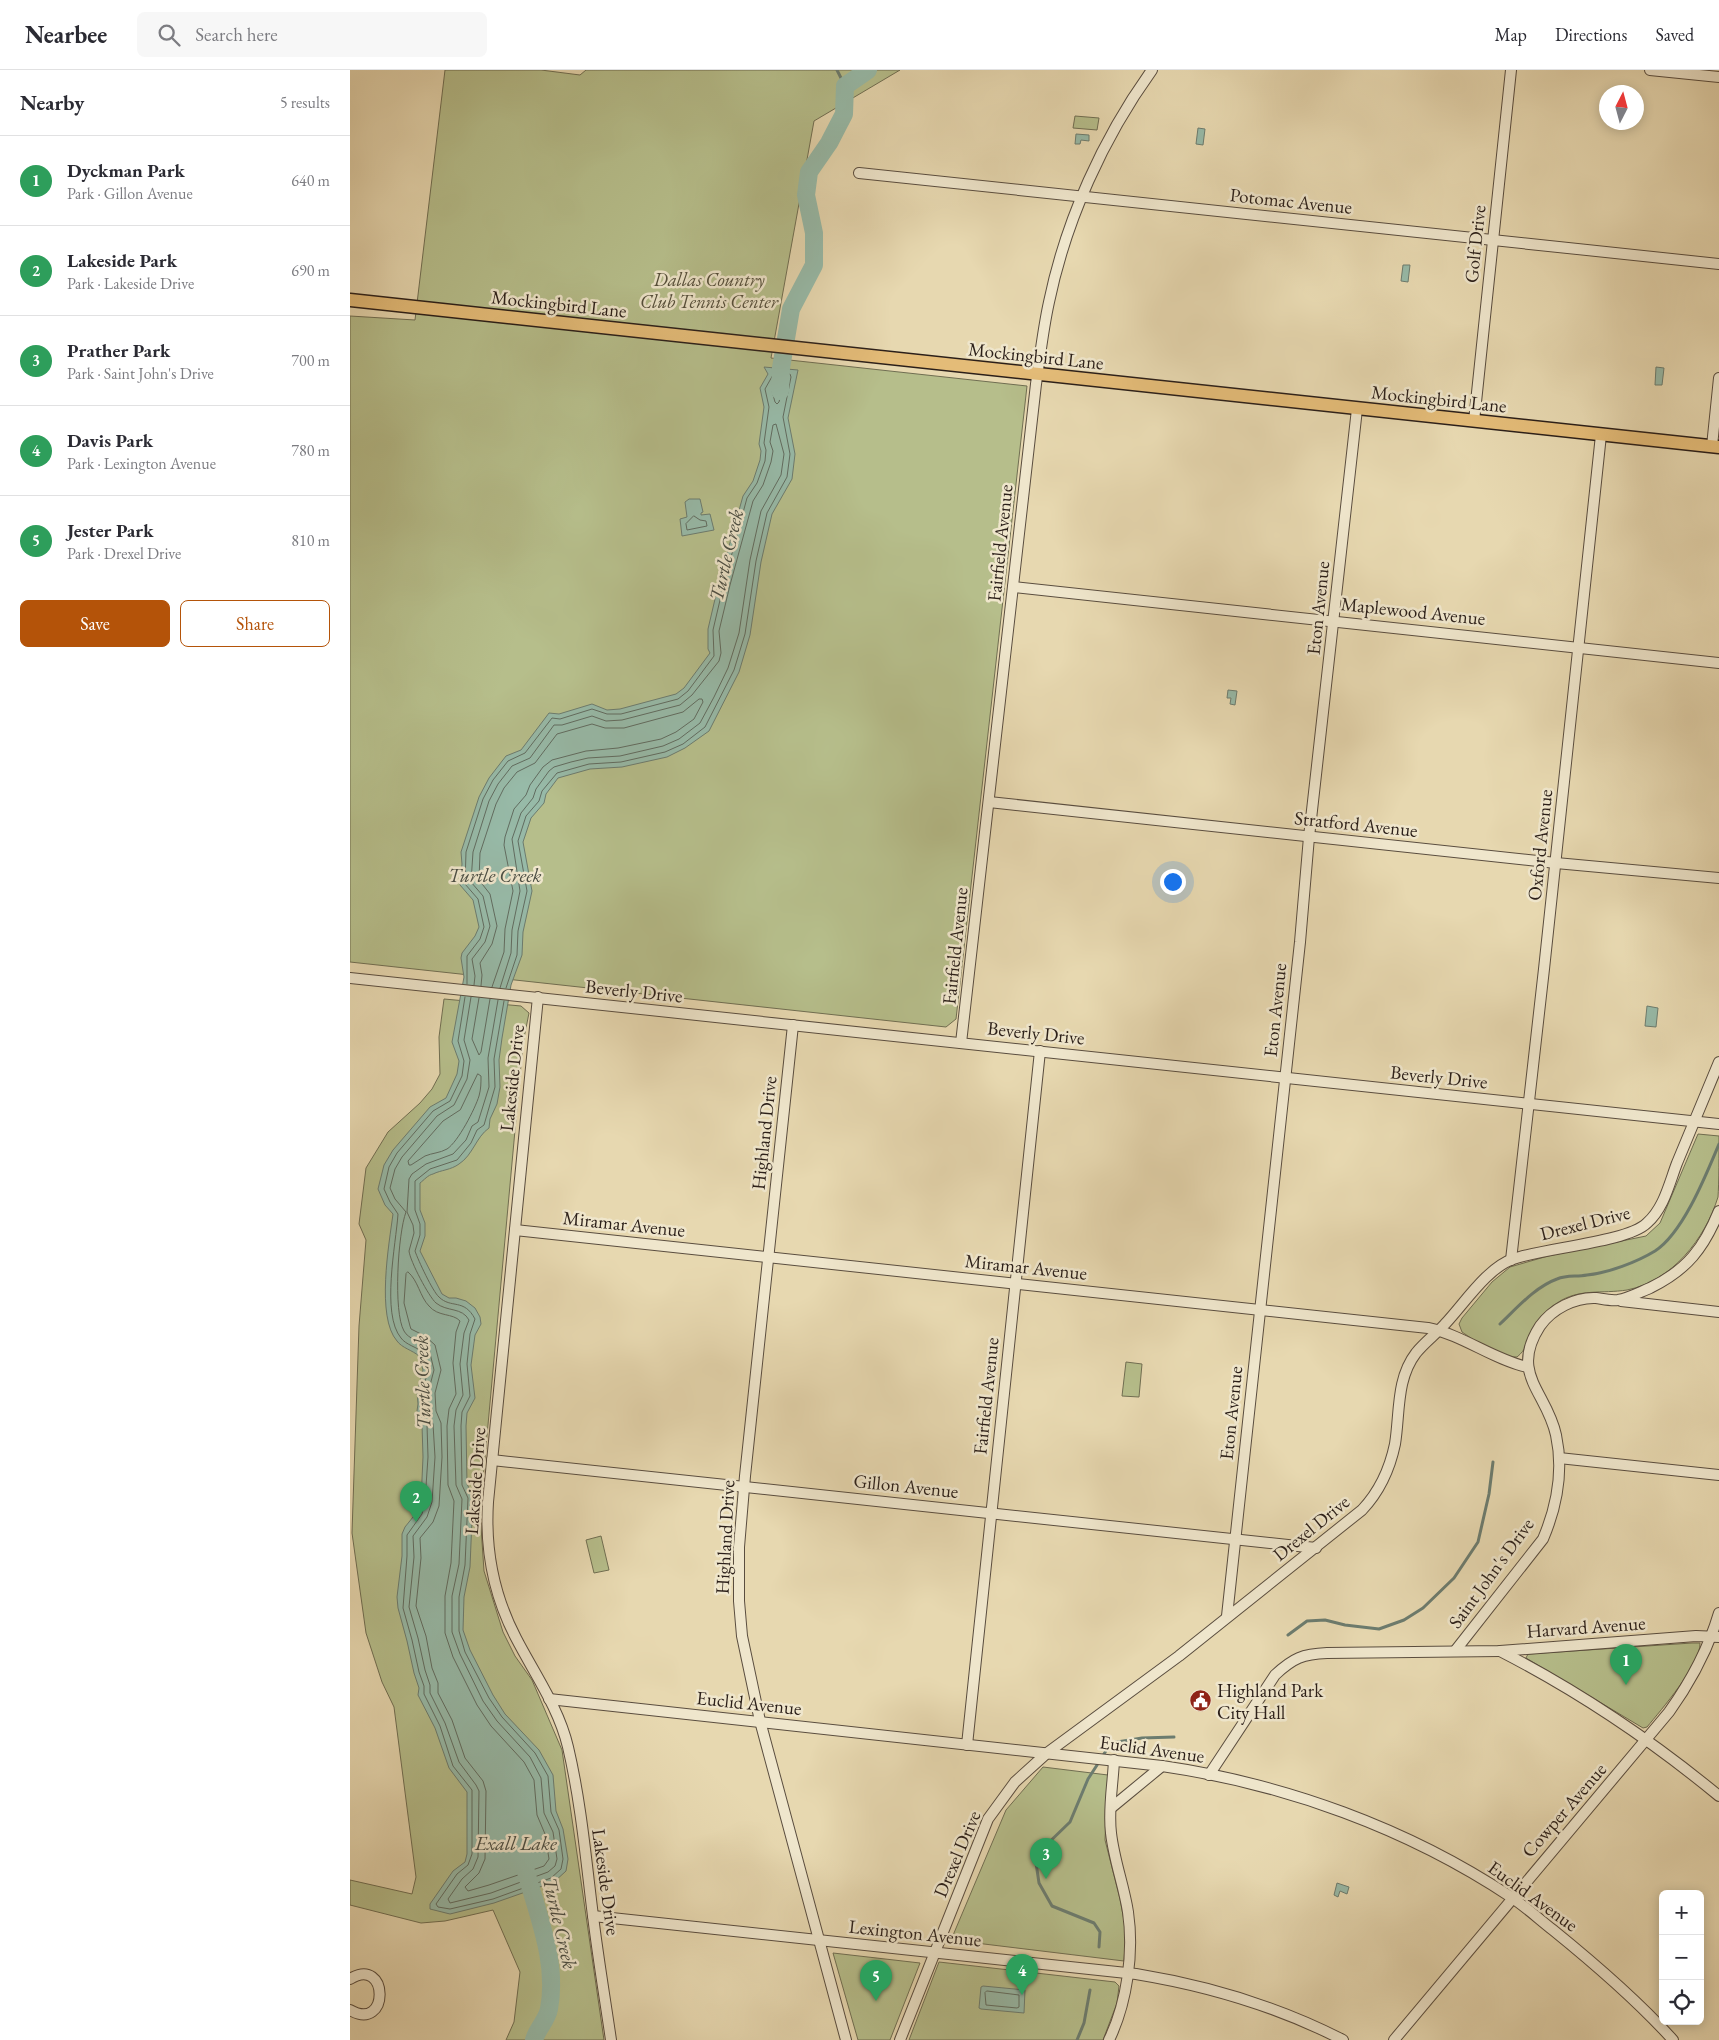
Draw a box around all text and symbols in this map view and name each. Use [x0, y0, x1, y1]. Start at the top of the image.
search box [137, 12, 487, 57]
text: Nearbee [25, 19, 107, 50]
icon: search [155, 21, 183, 49]
text: Search here [195, 22, 278, 47]
text: Map [1495, 23, 1527, 46]
text: Directions [1555, 23, 1627, 46]
text: Saved [1655, 23, 1694, 46]
north arrow [1599, 85, 1644, 130]
text: Nearby [20, 89, 84, 116]
text: 5 results [280, 92, 330, 113]
text: Dyckman Park [67, 158, 185, 183]
text: 1 [32, 170, 40, 191]
text: 640 m [291, 170, 330, 191]
street label: Potomac Avenue [1229, 182, 1353, 220]
text: Park · Gillon Avenue [67, 183, 193, 204]
street label: Golf Drive [1458, 204, 1492, 284]
text: Lakeside Park [67, 248, 177, 273]
text: 2 [32, 260, 40, 281]
text: 690 m [291, 260, 330, 281]
park label: Dallas Country Club Tennis Center [640, 267, 779, 314]
text: Park · Lakeside Drive [67, 273, 194, 294]
street label: Mockingbird Lane [490, 284, 628, 324]
street label: Mockingbird Lane [967, 336, 1105, 376]
text: Prather Park [67, 338, 170, 363]
text: 3 [32, 350, 40, 371]
text: 700 m [291, 350, 330, 371]
text: Park · Saint John's Drive [67, 363, 214, 384]
street label: Mockingbird Lane [1370, 379, 1508, 419]
text: Davis Park [67, 428, 153, 453]
text: 4 [32, 440, 40, 461]
text: 780 m [291, 440, 330, 461]
text: Park · Lexington Avenue [67, 453, 216, 474]
street label: Fairfield Avenue [981, 483, 1019, 603]
water label: Turtle Creek [703, 507, 749, 603]
text: Jester Park [67, 518, 154, 543]
text: 5 [32, 530, 40, 551]
text: 810 m [291, 530, 330, 551]
text: Park · Drexel Drive [67, 543, 181, 564]
street label: Eton Avenue [1301, 560, 1335, 656]
street label: Maplewood Avenue [1340, 591, 1486, 631]
button: Save [20, 600, 170, 647]
button: Share [180, 600, 330, 647]
street label: Oxford Avenue [1522, 788, 1558, 902]
street label: Stratford Avenue [1293, 805, 1419, 843]
water label: Turtle Creek [448, 862, 542, 888]
your location [1160, 869, 1186, 895]
street label: Fairfield Avenue [936, 886, 974, 1006]
street label: Eton Avenue [1258, 962, 1292, 1058]
street label: Beverly Drive [584, 973, 684, 1009]
street label: Beverly Drive [986, 1015, 1086, 1051]
street label: Lakeside Drive [494, 1023, 530, 1133]
street label: Beverly Drive [1389, 1059, 1489, 1095]
street label: Highland Drive [746, 1075, 782, 1191]
street label: Drexel Drive [1537, 1200, 1633, 1246]
street label: Miramar Avenue [562, 1205, 686, 1243]
street label: Miramar Avenue [964, 1248, 1088, 1286]
water label: Turtle Creek [407, 1335, 437, 1429]
street label: Fairfield Avenue [967, 1336, 1005, 1456]
street label: Eton Avenue [1214, 1365, 1248, 1461]
street label: Lakeside Drive [459, 1427, 491, 1535]
street label: Gillon Avenue [852, 1468, 960, 1504]
street label: Highland Drive [710, 1479, 740, 1595]
pin: 2 [400, 1481, 432, 1522]
street label: Drexel Drive [1267, 1489, 1355, 1567]
street label: Saint John's Drive [1443, 1513, 1539, 1633]
street label: Harvard Avenue [1526, 1610, 1646, 1644]
pin: 1 [1610, 1644, 1642, 1685]
place label: Highland Park City Hall [1217, 1678, 1324, 1725]
street label: Euclid Avenue [695, 1685, 803, 1721]
public building icon: Highland Park City Hall [1189, 1689, 1213, 1713]
street label: Euclid Avenue [1098, 1729, 1206, 1769]
street label: Cowper Avenue [1516, 1757, 1612, 1863]
street label: Drexel Drive [928, 1807, 986, 1901]
street label: Lakeside Drive [586, 1827, 626, 1937]
water label: Exall Lake [474, 1830, 557, 1856]
pin: 3 [1030, 1838, 1062, 1879]
street label: Euclid Avenue [1483, 1855, 1583, 1937]
water label: Turtle Creek [537, 1875, 583, 1971]
map controls [1659, 1890, 1704, 2025]
button: + [1659, 1890, 1704, 1935]
street label: Lexington Avenue [848, 1914, 982, 1952]
button: − [1659, 1935, 1704, 1980]
pin: 4 [1006, 1954, 1038, 1995]
pin: 5 [860, 1960, 892, 2001]
button: locate [1659, 1980, 1704, 2025]

